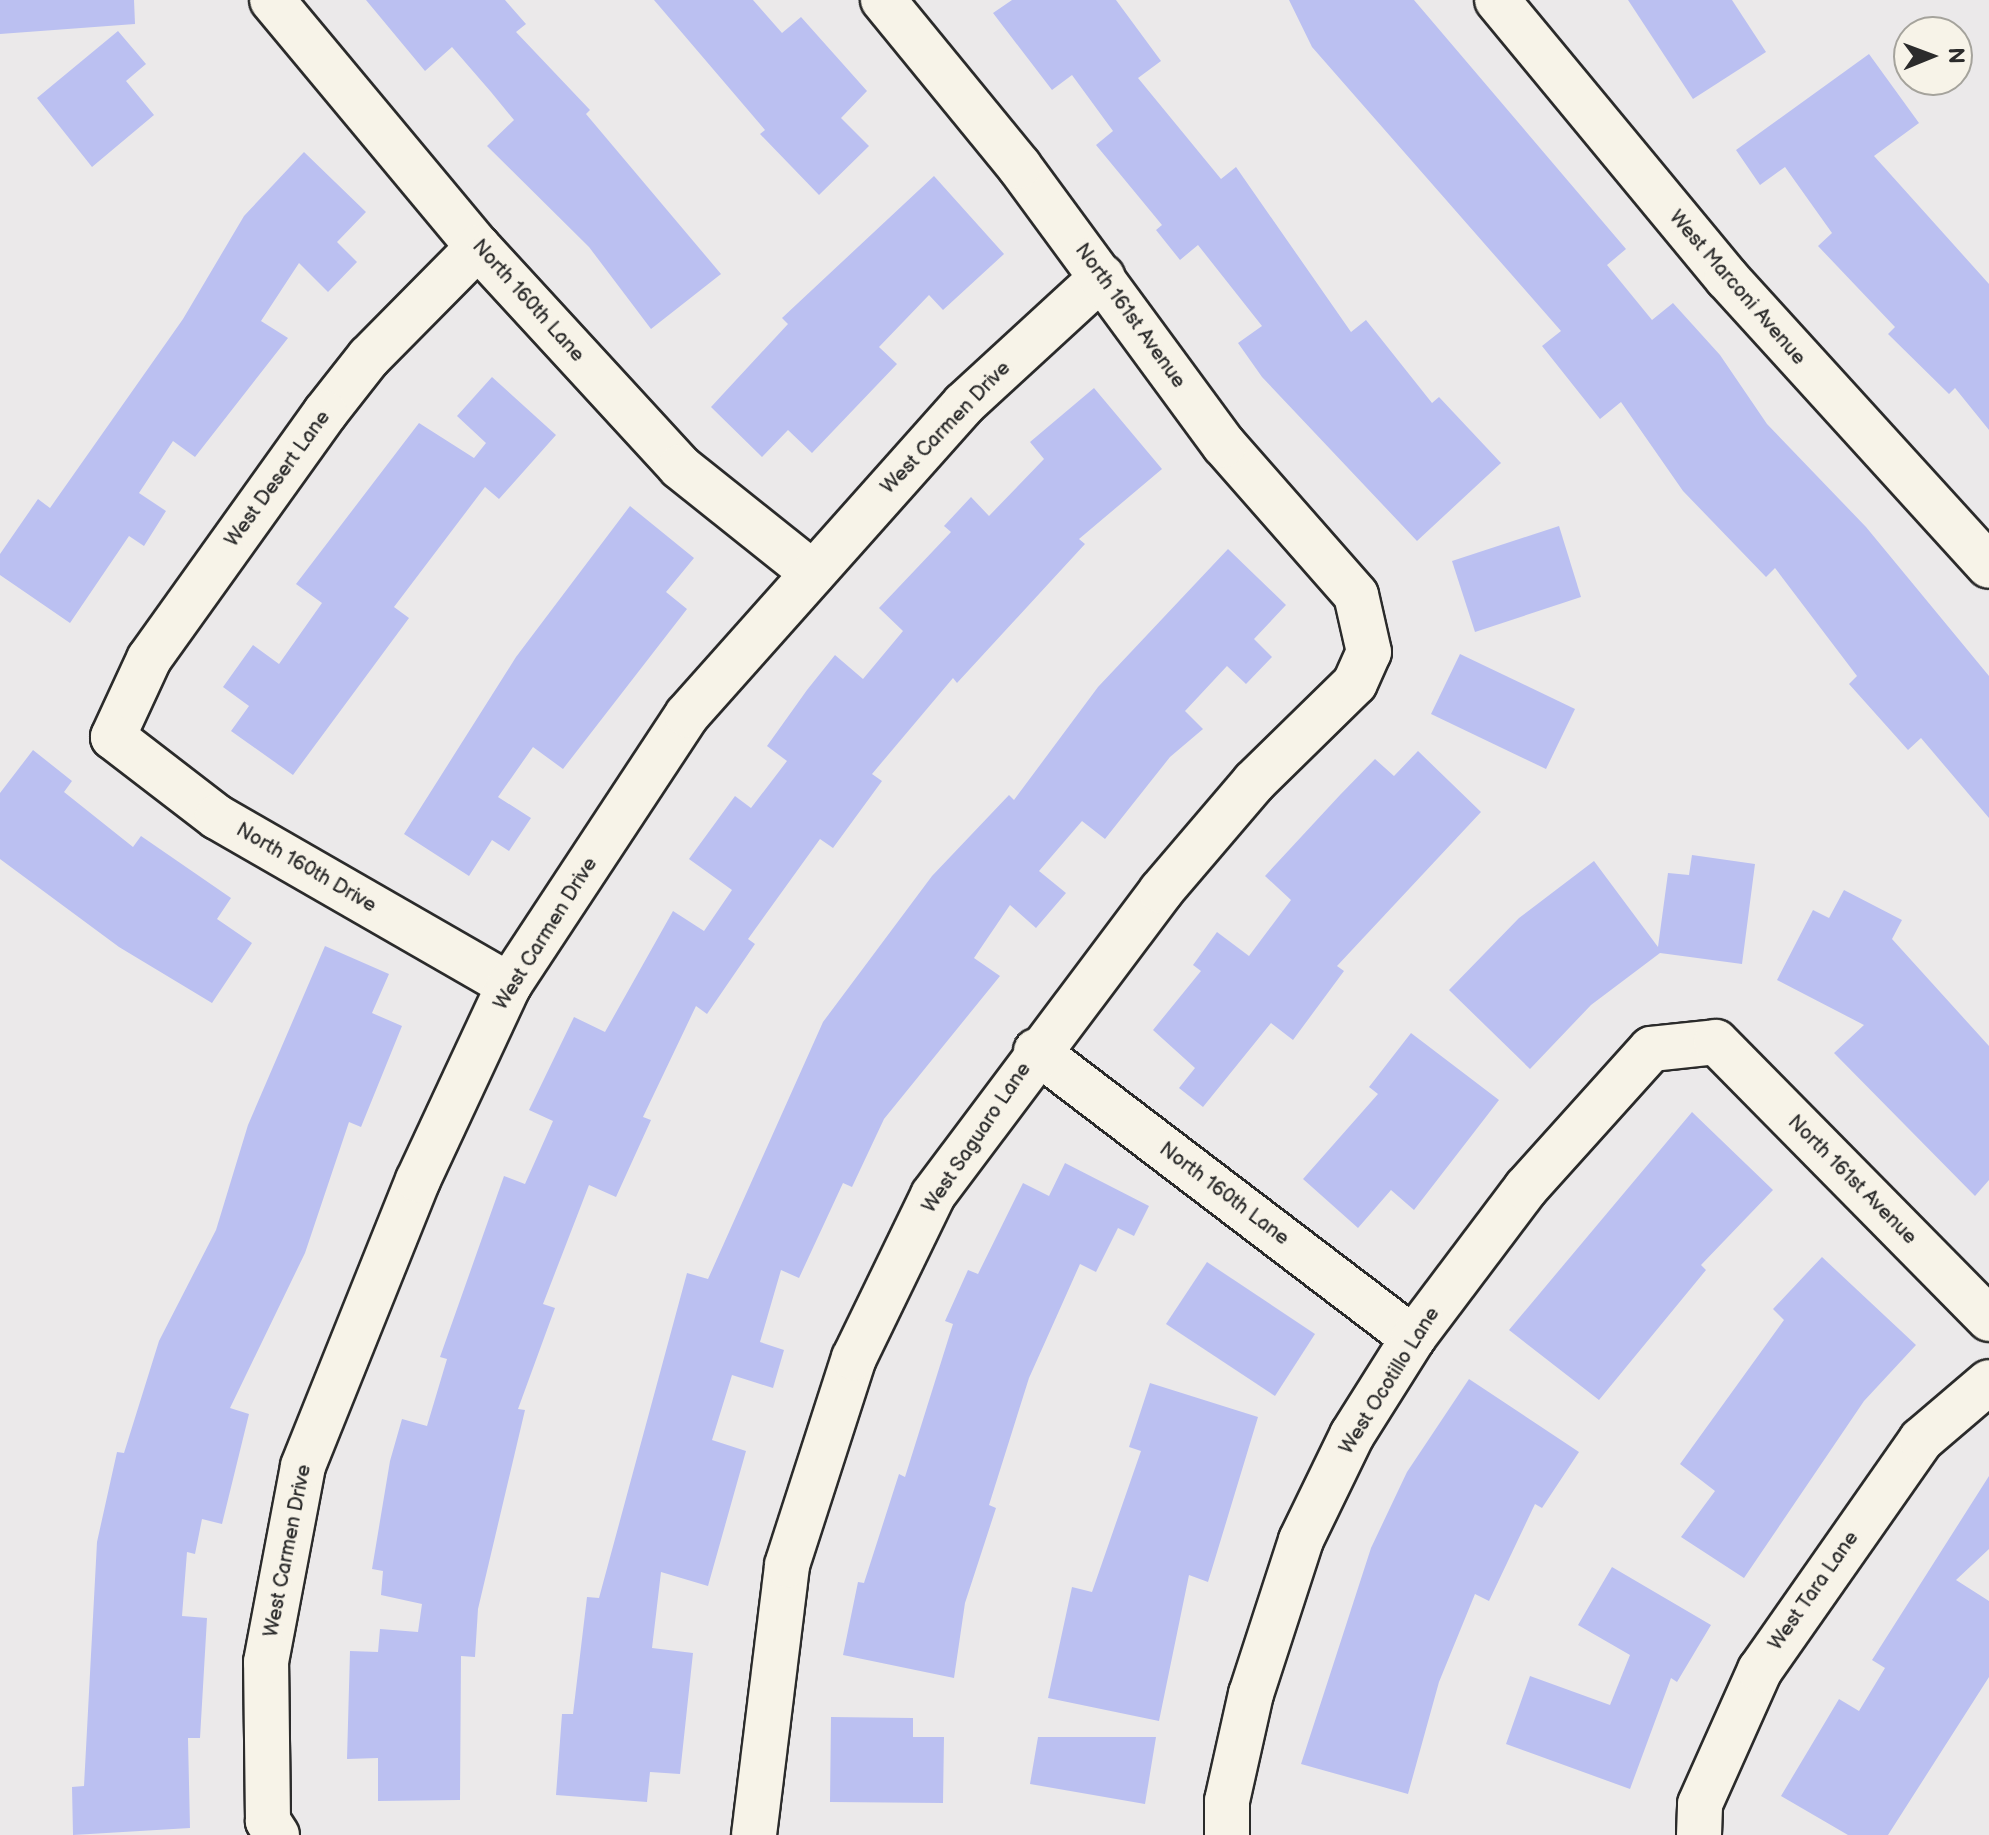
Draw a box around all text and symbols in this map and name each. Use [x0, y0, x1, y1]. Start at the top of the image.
north arrow [1893, 16, 1973, 96]
text: N [1942, 47, 1969, 64]
street label: West Marconi Avenue [1664, 206, 1810, 370]
street label: North 160th Lane [467, 235, 589, 367]
street label: North 161st Avenue [1070, 239, 1190, 393]
street label: West Carmen Drive [876, 357, 1016, 499]
street label: West Desert Lane [220, 406, 336, 552]
street label: North 160th Drive [232, 818, 380, 918]
street label: West Carmen Drive [489, 853, 603, 1015]
street label: West Saguaro Lane [918, 1058, 1036, 1218]
street label: North 161st Avenue [1782, 1110, 1922, 1250]
street label: North 160th Lane [1154, 1137, 1294, 1251]
street label: West Ocotillo Lane [1335, 1303, 1445, 1459]
street label: West Carmen Drive [259, 1463, 317, 1639]
street label: West Tara Lane [1764, 1527, 1864, 1655]

